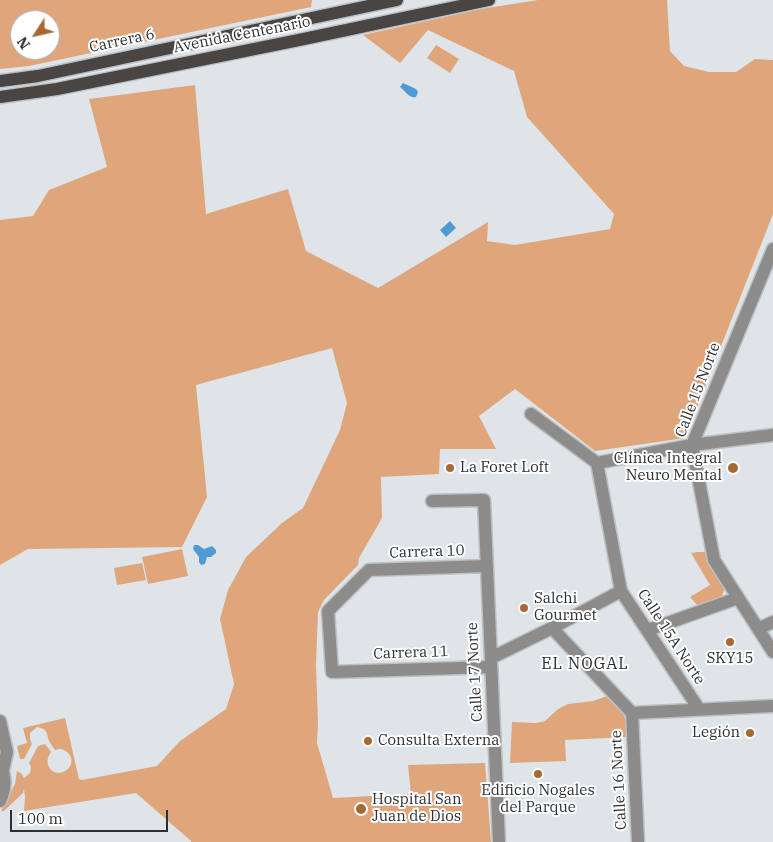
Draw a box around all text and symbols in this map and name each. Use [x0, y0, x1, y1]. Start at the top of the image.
north arrow [10, 10, 60, 60]
street label: Avenida Centenario [172, 13, 312, 57]
street label: Carrera 6 [88, 25, 156, 57]
text: N [13, 33, 34, 53]
street label: Calle 15 Norte [672, 340, 724, 440]
place label: Clínica Integral Neuro Mental [614, 450, 722, 485]
place label: La Foret Loft [460, 459, 549, 477]
marker: Clínica Integral Neuro Mental [726, 461, 740, 475]
marker: La Foret Loft [444, 462, 456, 474]
street label: Carrera 10 [389, 542, 465, 562]
street label: Calle 15A Norte [633, 586, 709, 688]
place label: Salchi Gourmet [534, 590, 597, 625]
marker: Salchi Gourmet [518, 602, 530, 614]
street label: Calle 17 Norte [463, 622, 487, 722]
marker: SKY15 [724, 636, 736, 648]
street label: Carrera 11 [373, 643, 449, 663]
place label: SKY15 [707, 650, 753, 668]
district label: EL NOGAL [540, 654, 630, 674]
place label: Legión [692, 724, 740, 742]
marker: Legión [744, 727, 756, 739]
street label: Calle 16 Norte [607, 730, 631, 830]
place label: Consulta Externa [378, 732, 499, 750]
marker: Consulta Externa [362, 735, 374, 747]
marker: Edificio Nogales del Parque [532, 768, 544, 780]
place label: Edificio Nogales del Parque [481, 782, 595, 817]
place label: Hospital San Juan de Dios [372, 791, 462, 826]
scale bar [12, 800, 170, 832]
marker: Hospital San Juan de Dios [354, 802, 368, 816]
text: 100 m [18, 809, 63, 828]

